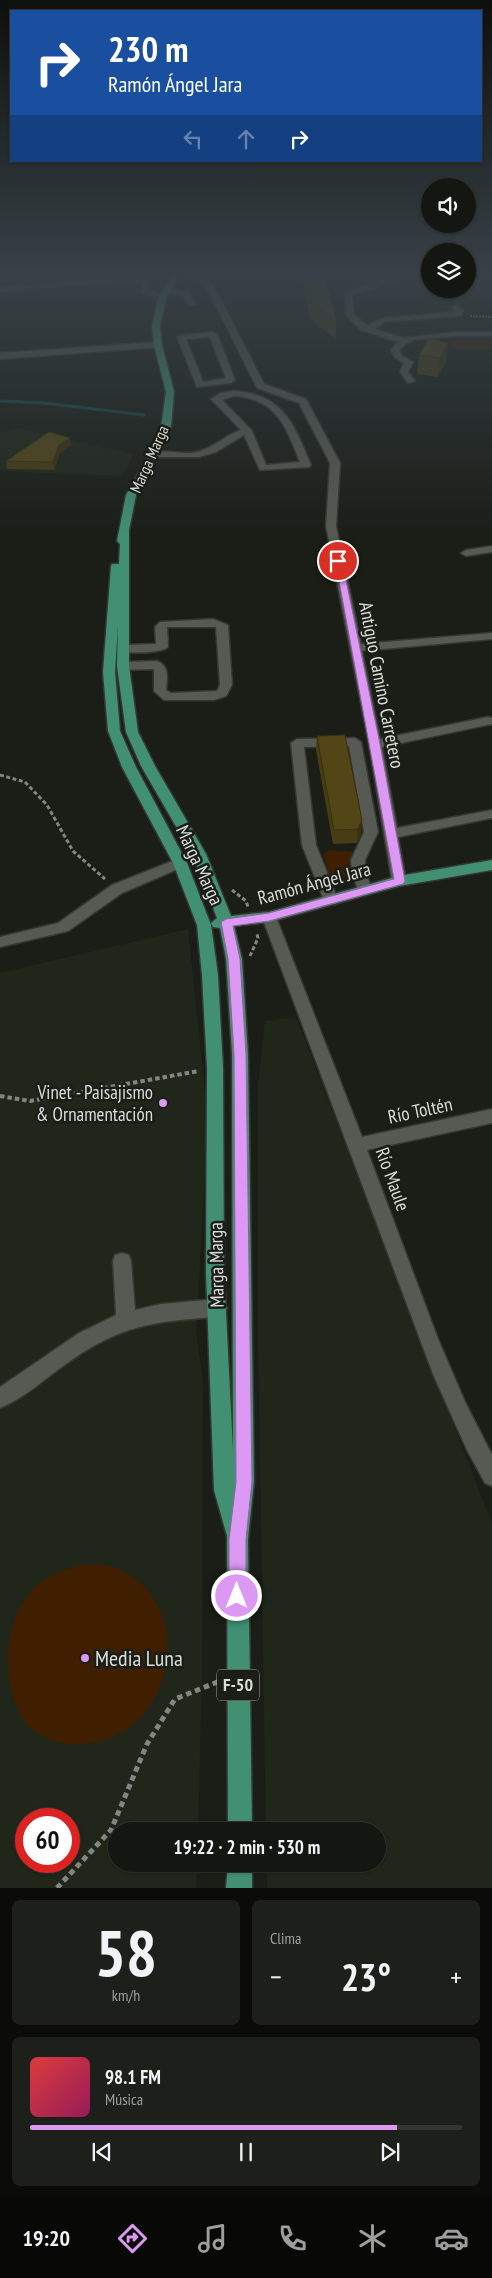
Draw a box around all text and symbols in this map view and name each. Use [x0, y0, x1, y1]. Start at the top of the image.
text: 230 m [108, 26, 189, 72]
icon: right [25, 30, 90, 95]
text: Ramón Ángel Jara [108, 70, 242, 98]
icon: left [179, 125, 207, 153]
icon: ahead [232, 125, 260, 153]
icon: right [285, 125, 313, 153]
map controls [421, 178, 476, 298]
button: sound [421, 178, 476, 233]
button: layers [421, 243, 476, 298]
street label: Marga Marga [125, 422, 173, 496]
pin [317, 540, 359, 582]
icon: arrive [324, 547, 352, 575]
street label: Antiguo Camino Carretero [354, 600, 410, 770]
street label: Marga Marga [171, 821, 229, 909]
street label: Ramón Ángel Jara [255, 856, 373, 910]
place label: Vinet - Paisajismo & Ornamentación [36, 1080, 153, 1126]
street label: Río Toltén [386, 1091, 454, 1129]
marker: Vinet - Paisajismo & Ornamentación [157, 1097, 169, 1109]
street label: Río Maule [370, 1144, 416, 1214]
street label: Marga Marga [203, 1222, 229, 1308]
position arrow [210, 1569, 262, 1621]
place label: Media Luna [95, 1644, 183, 1672]
marker: Media Luna [79, 1652, 91, 1664]
road number: F-50 [217, 1670, 259, 1700]
speed limit sign: 60 [15, 1808, 80, 1873]
text: 19:22 · 2 min · 530 m [174, 1835, 320, 1859]
text: 58 [95, 1910, 157, 1994]
text: Clima [270, 1928, 301, 1948]
text: 23° [341, 1952, 391, 2001]
text: − [270, 1958, 282, 1995]
text: + [450, 1958, 462, 1995]
text: km/h [112, 1985, 140, 2005]
text: 98.1 FM [105, 2065, 161, 2089]
text: Música [105, 2089, 143, 2109]
icon: previous [88, 2138, 116, 2166]
icon: pause [232, 2138, 260, 2166]
icon: next [376, 2138, 404, 2166]
icon: directions [115, 2221, 150, 2256]
icon: music [195, 2221, 230, 2256]
icon: phone [275, 2221, 310, 2256]
icon: climate [355, 2221, 390, 2256]
icon: car [434, 2221, 469, 2256]
text: 19:20 [22, 2224, 70, 2252]

